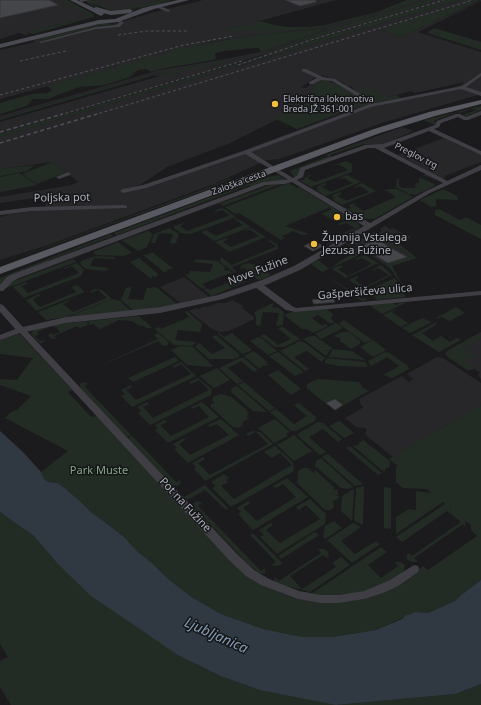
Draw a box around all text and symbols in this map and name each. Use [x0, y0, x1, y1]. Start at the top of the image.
place label: Električna lokomotiva Breda JŽ 361-001 [283, 94, 374, 115]
marker: Električna lokomotiva Breda JŽ 361-001 [270, 99, 280, 109]
street label: Preglov trg [393, 141, 439, 171]
street label: Zaloška cesta [211, 168, 267, 198]
street label: Poljska pot [34, 191, 90, 205]
place label: bas [345, 210, 363, 224]
marker: bas [332, 212, 342, 222]
place label: Župnija Vstalega Jezusa Fužine [322, 231, 407, 257]
marker: Župnija Vstalega Jezusa Fužine [309, 239, 319, 249]
street label: Nove Fužine [226, 254, 290, 288]
street label: Gašperšičeva ulica [317, 281, 413, 303]
park label: Park Muste [70, 464, 128, 478]
street label: Pot na Fužine [156, 475, 214, 535]
water label: Ljubljanica [182, 615, 250, 657]

